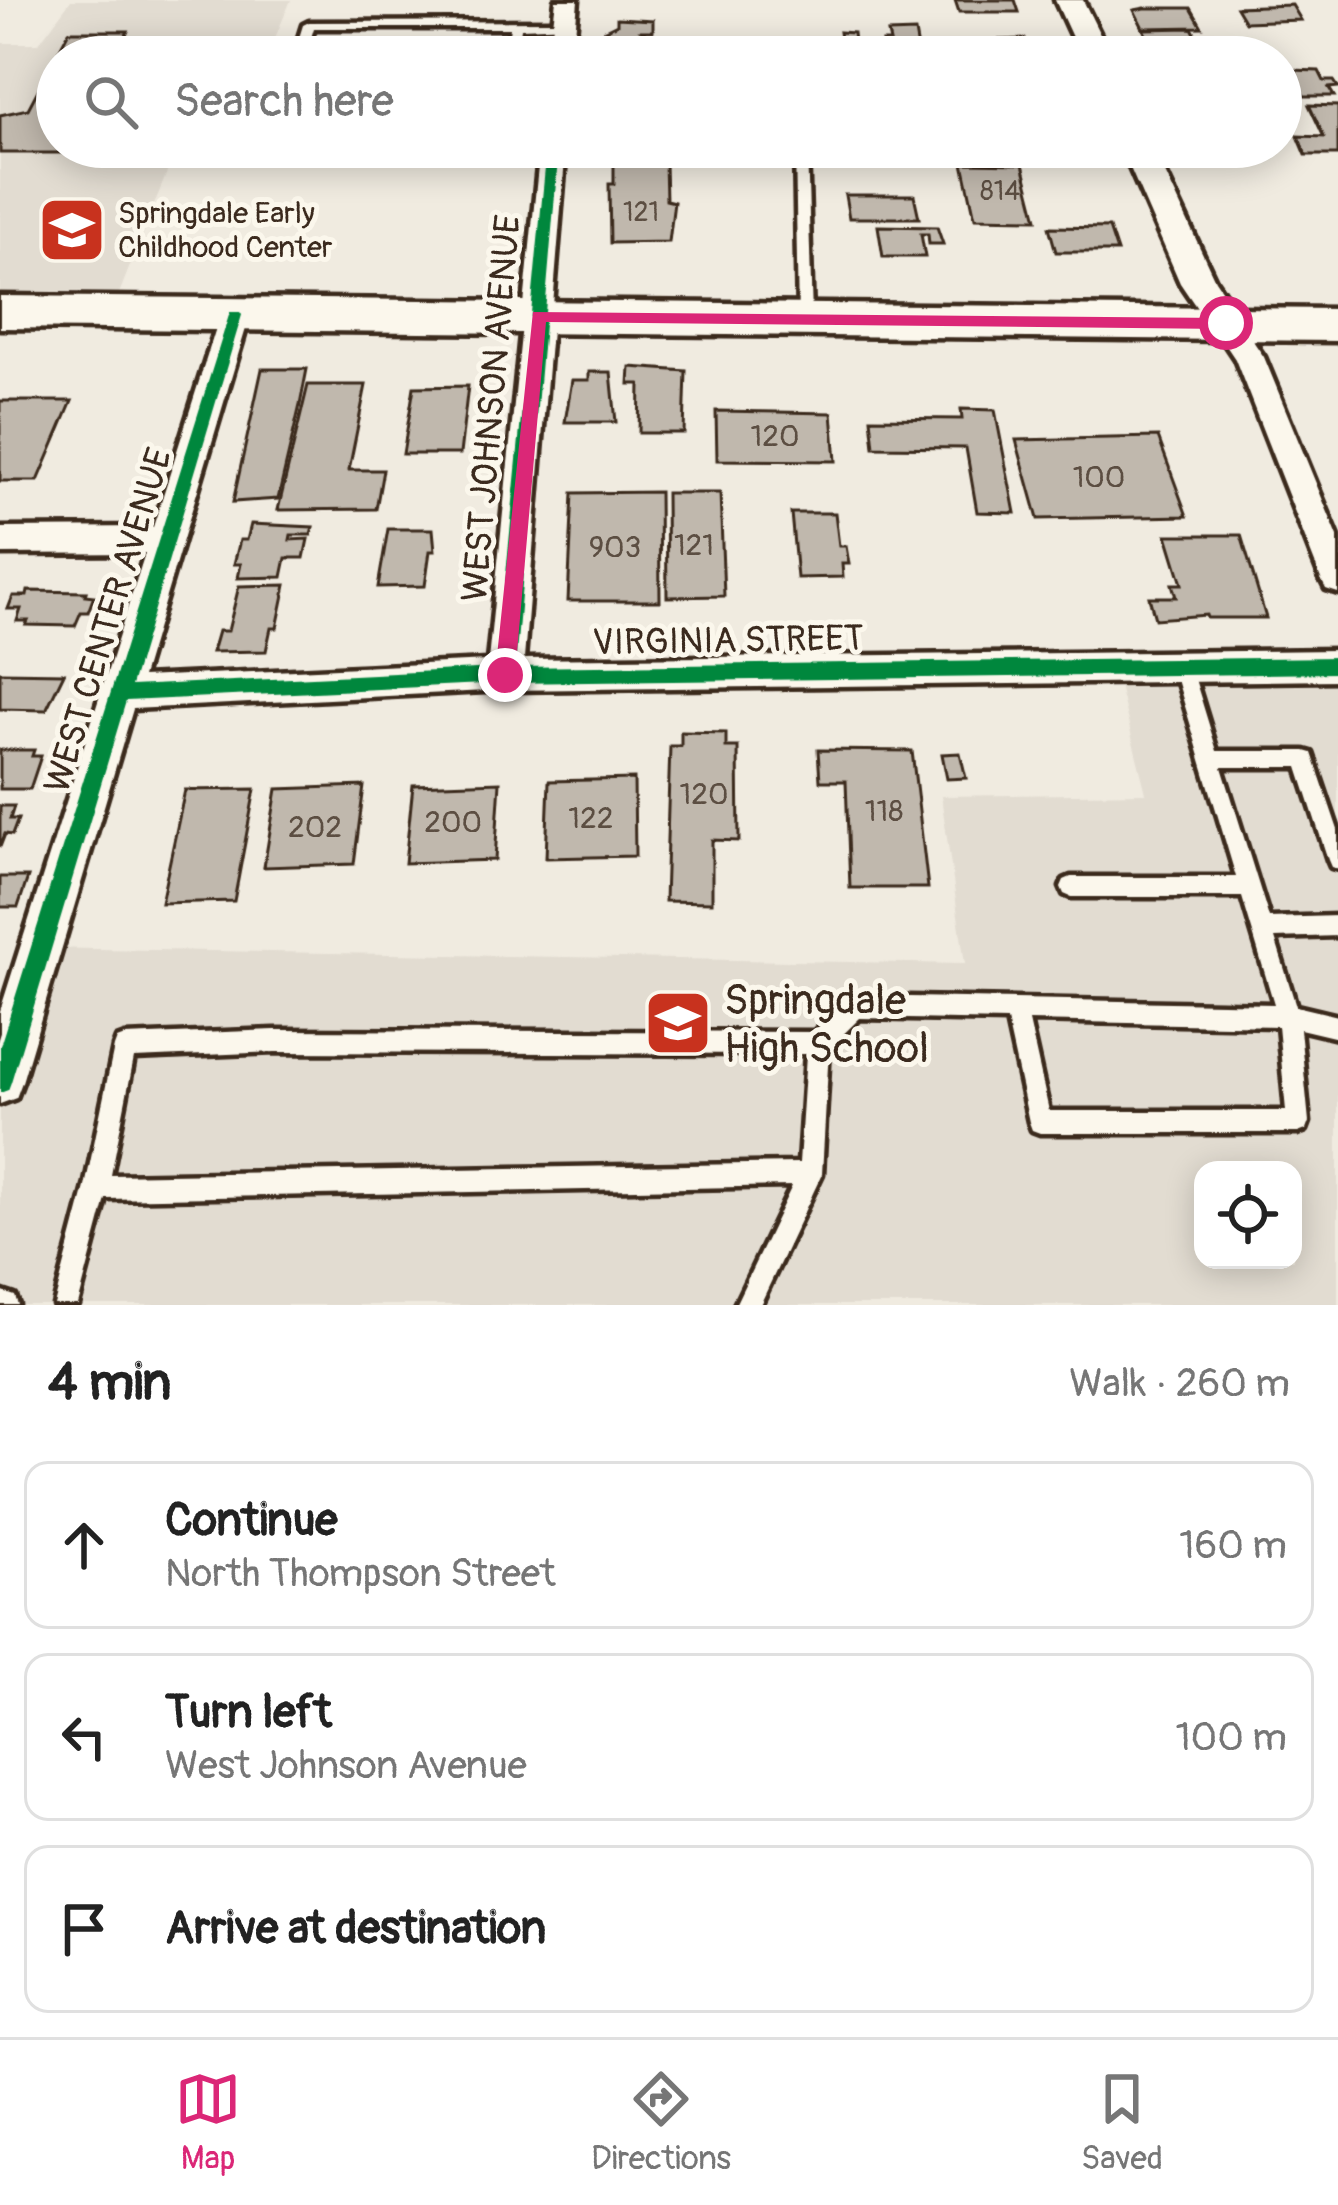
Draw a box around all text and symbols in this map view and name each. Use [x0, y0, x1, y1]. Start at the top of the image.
search box [36, 36, 1302, 168]
icon: search [78, 69, 144, 135]
text: Search here [174, 74, 394, 130]
house number: 814 [980, 175, 1020, 208]
school or university icon: Springdale Early Childhood Center [37, 195, 107, 265]
place label: Springdale Early Childhood Center [118, 195, 333, 266]
house number: 121 [623, 196, 659, 229]
street label: WEST JOHNSON AVENUE [452, 213, 531, 603]
route start [1199, 296, 1253, 350]
house number: 120 [751, 418, 800, 455]
street label: WEST CENTER AVENUE [35, 443, 182, 798]
house number: 100 [1073, 459, 1125, 496]
house number: 121 [674, 527, 714, 564]
house number: 903 [589, 529, 641, 566]
street label: VIRGINIA STREET [592, 616, 864, 665]
route end [478, 648, 532, 702]
house number: 120 [680, 776, 729, 813]
house number: 118 [865, 793, 903, 830]
house number: 122 [568, 800, 614, 837]
house number: 200 [424, 804, 482, 841]
house number: 202 [288, 809, 342, 846]
place label: Springdale High School [724, 975, 929, 1075]
school or university icon: Springdale High School [643, 988, 713, 1058]
map controls [1194, 1161, 1302, 1269]
button: locate [1194, 1161, 1302, 1269]
text: 4 min [48, 1351, 171, 1415]
text: Walk · 260 m [1069, 1359, 1290, 1408]
text: Continue [165, 1493, 338, 1549]
icon: ahead [51, 1512, 117, 1578]
text: 160 m [1179, 1521, 1287, 1570]
text: North Thompson Street [165, 1549, 556, 1598]
text: Turn left [165, 1685, 332, 1741]
icon: left [51, 1704, 117, 1770]
text: 100 m [1175, 1713, 1287, 1762]
text: West Johnson Avenue [165, 1741, 527, 1790]
icon: arrive [51, 1896, 117, 1962]
text: Arrive at destination [165, 1901, 546, 1957]
tab: Map [175, 2066, 241, 2179]
tab: Directions [591, 2066, 731, 2179]
tab: Saved [1081, 2066, 1163, 2179]

